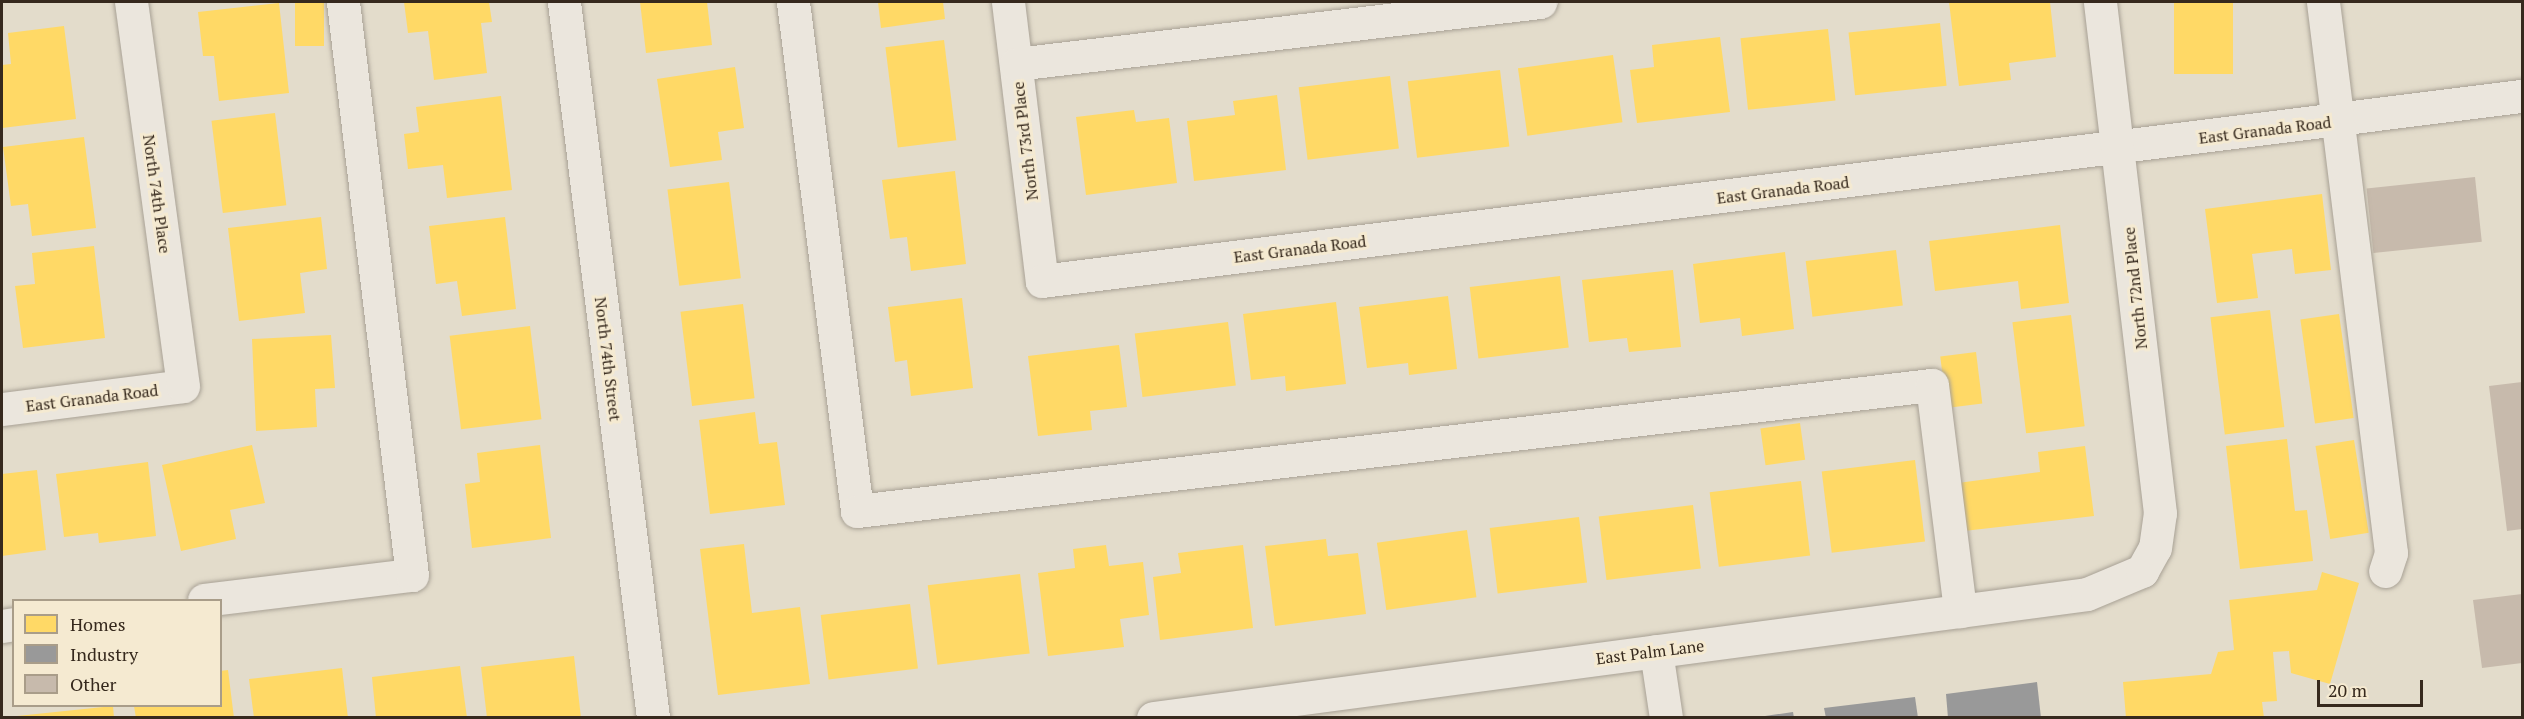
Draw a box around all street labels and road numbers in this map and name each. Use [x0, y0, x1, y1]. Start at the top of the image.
street label: North 73rd Place [1008, 81, 1042, 201]
street label: East Granada Road [2198, 112, 2332, 148]
street label: North 74th Place [139, 133, 175, 255]
street label: East Granada Road [1716, 172, 1850, 208]
street label: North 72nd Place [2119, 226, 2151, 350]
street label: East Granada Road [1233, 231, 1367, 267]
street label: North 74th Street [591, 296, 625, 422]
street label: East Granada Road [25, 380, 159, 416]
street label: East Palm Lane [1595, 636, 1705, 668]

